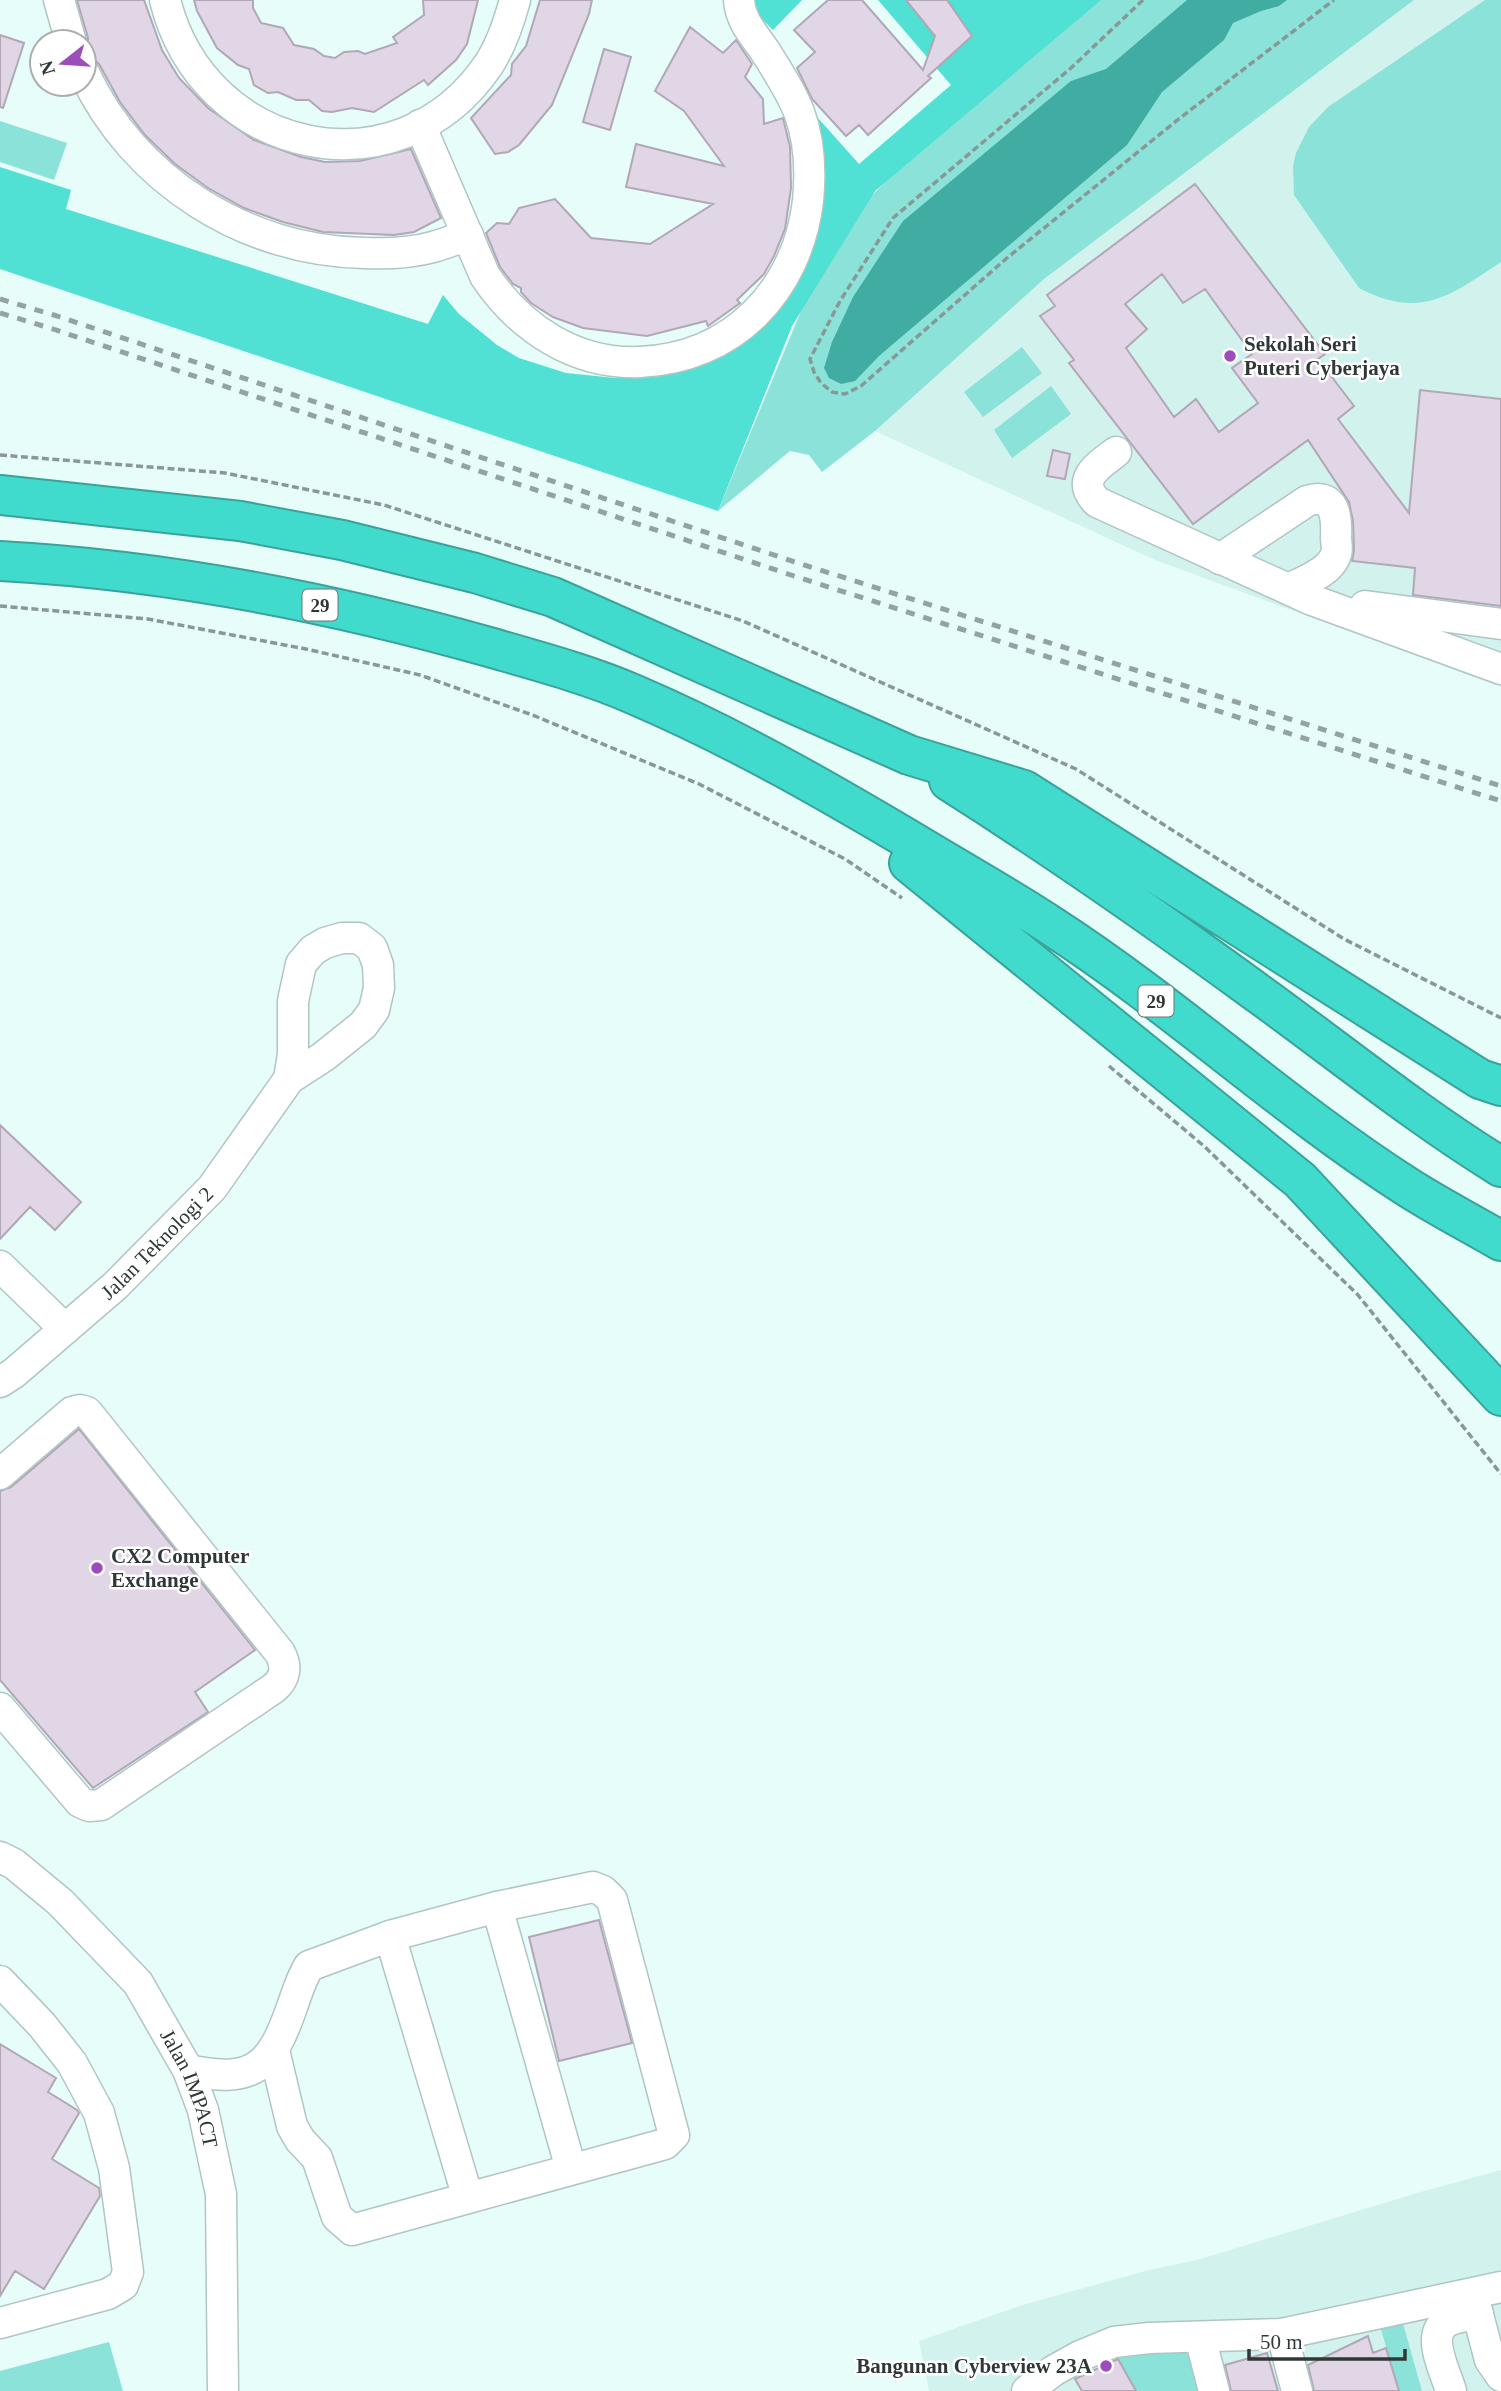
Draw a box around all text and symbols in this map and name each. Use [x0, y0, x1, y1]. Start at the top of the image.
north arrow [28, 28, 98, 98]
text: N [35, 58, 59, 77]
place label: Sekolah Seri Puteri Cyberjaya [1244, 332, 1400, 380]
marker: Sekolah Seri Puteri Cyberjaya [1222, 348, 1238, 364]
road number: 29 [302, 590, 338, 620]
road number: 29 [1138, 986, 1174, 1016]
street label: Jalan Teknologi 2 [96, 1182, 218, 1304]
place label: CX2 Computer Exchange [111, 1544, 249, 1592]
marker: CX2 Computer Exchange [89, 1560, 105, 1576]
street label: Jalan IMPACT [155, 2025, 223, 2150]
scale bar [1249, 2318, 1405, 2362]
text: 50 m [1260, 2330, 1303, 2354]
place label: Bangunan Cyberview 23A [856, 2354, 1093, 2378]
marker: Bangunan Cyberview 23A [1098, 2358, 1114, 2374]

